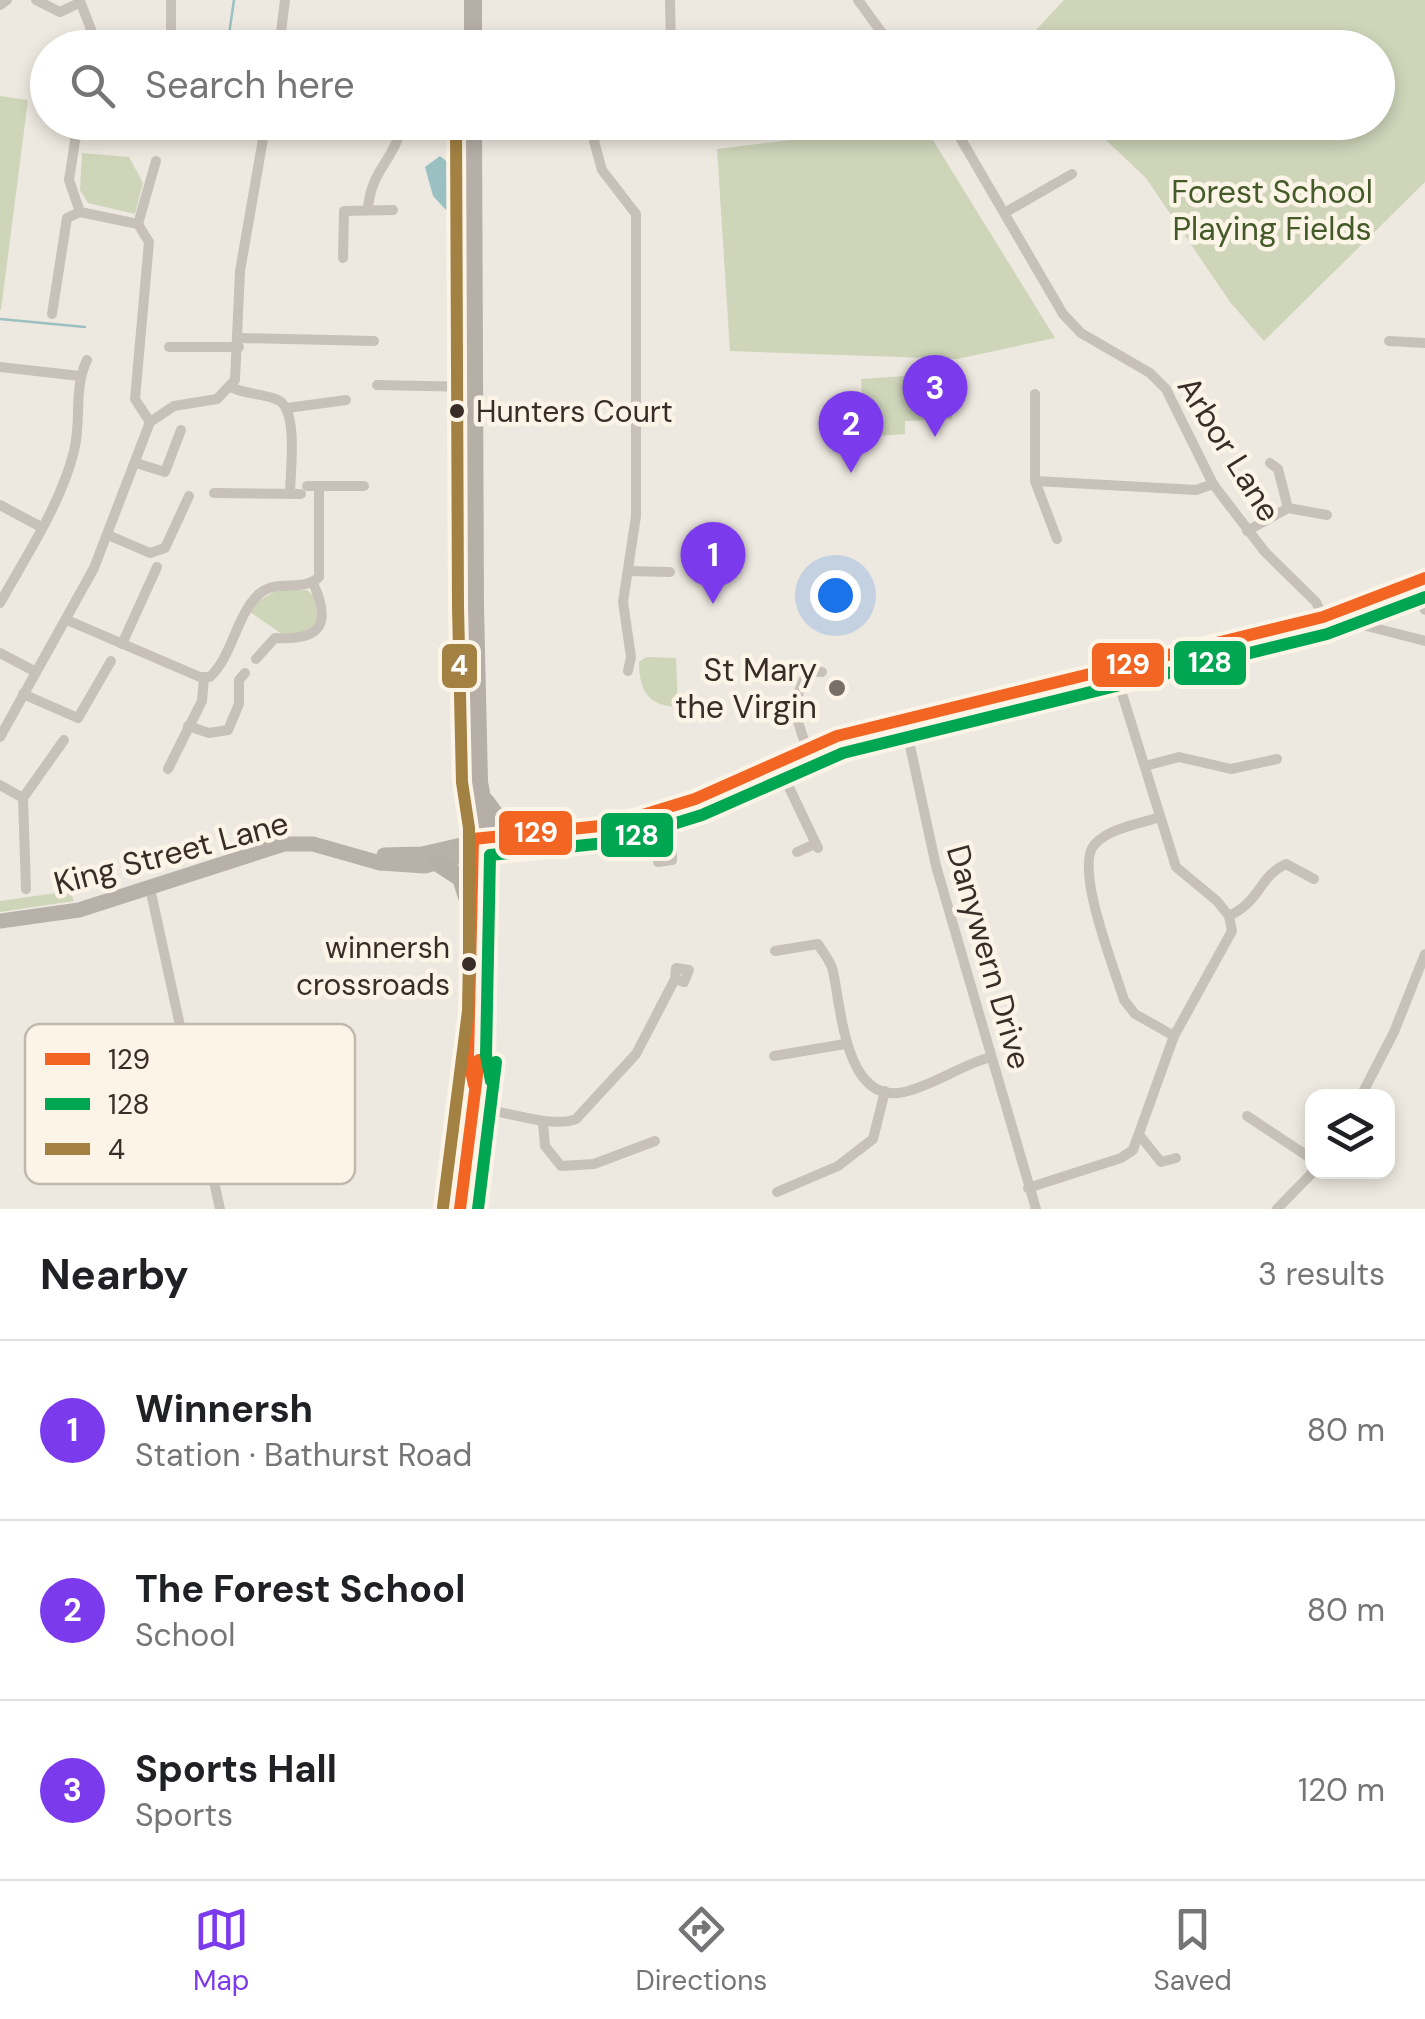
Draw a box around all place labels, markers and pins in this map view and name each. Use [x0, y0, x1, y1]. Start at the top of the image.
pin: 3 [902, 354, 968, 437]
pin: 2 [818, 390, 884, 473]
place label: Hunters Court [476, 392, 673, 431]
marker: Hunters Court [447, 401, 467, 421]
pin: 1 [680, 522, 746, 604]
place label: St Mary the Virgin [675, 649, 817, 728]
marker: St Mary the Virgin [826, 677, 848, 699]
place label: winnersh crossroads [296, 928, 450, 1004]
marker: winnersh crossroads [459, 954, 479, 974]

